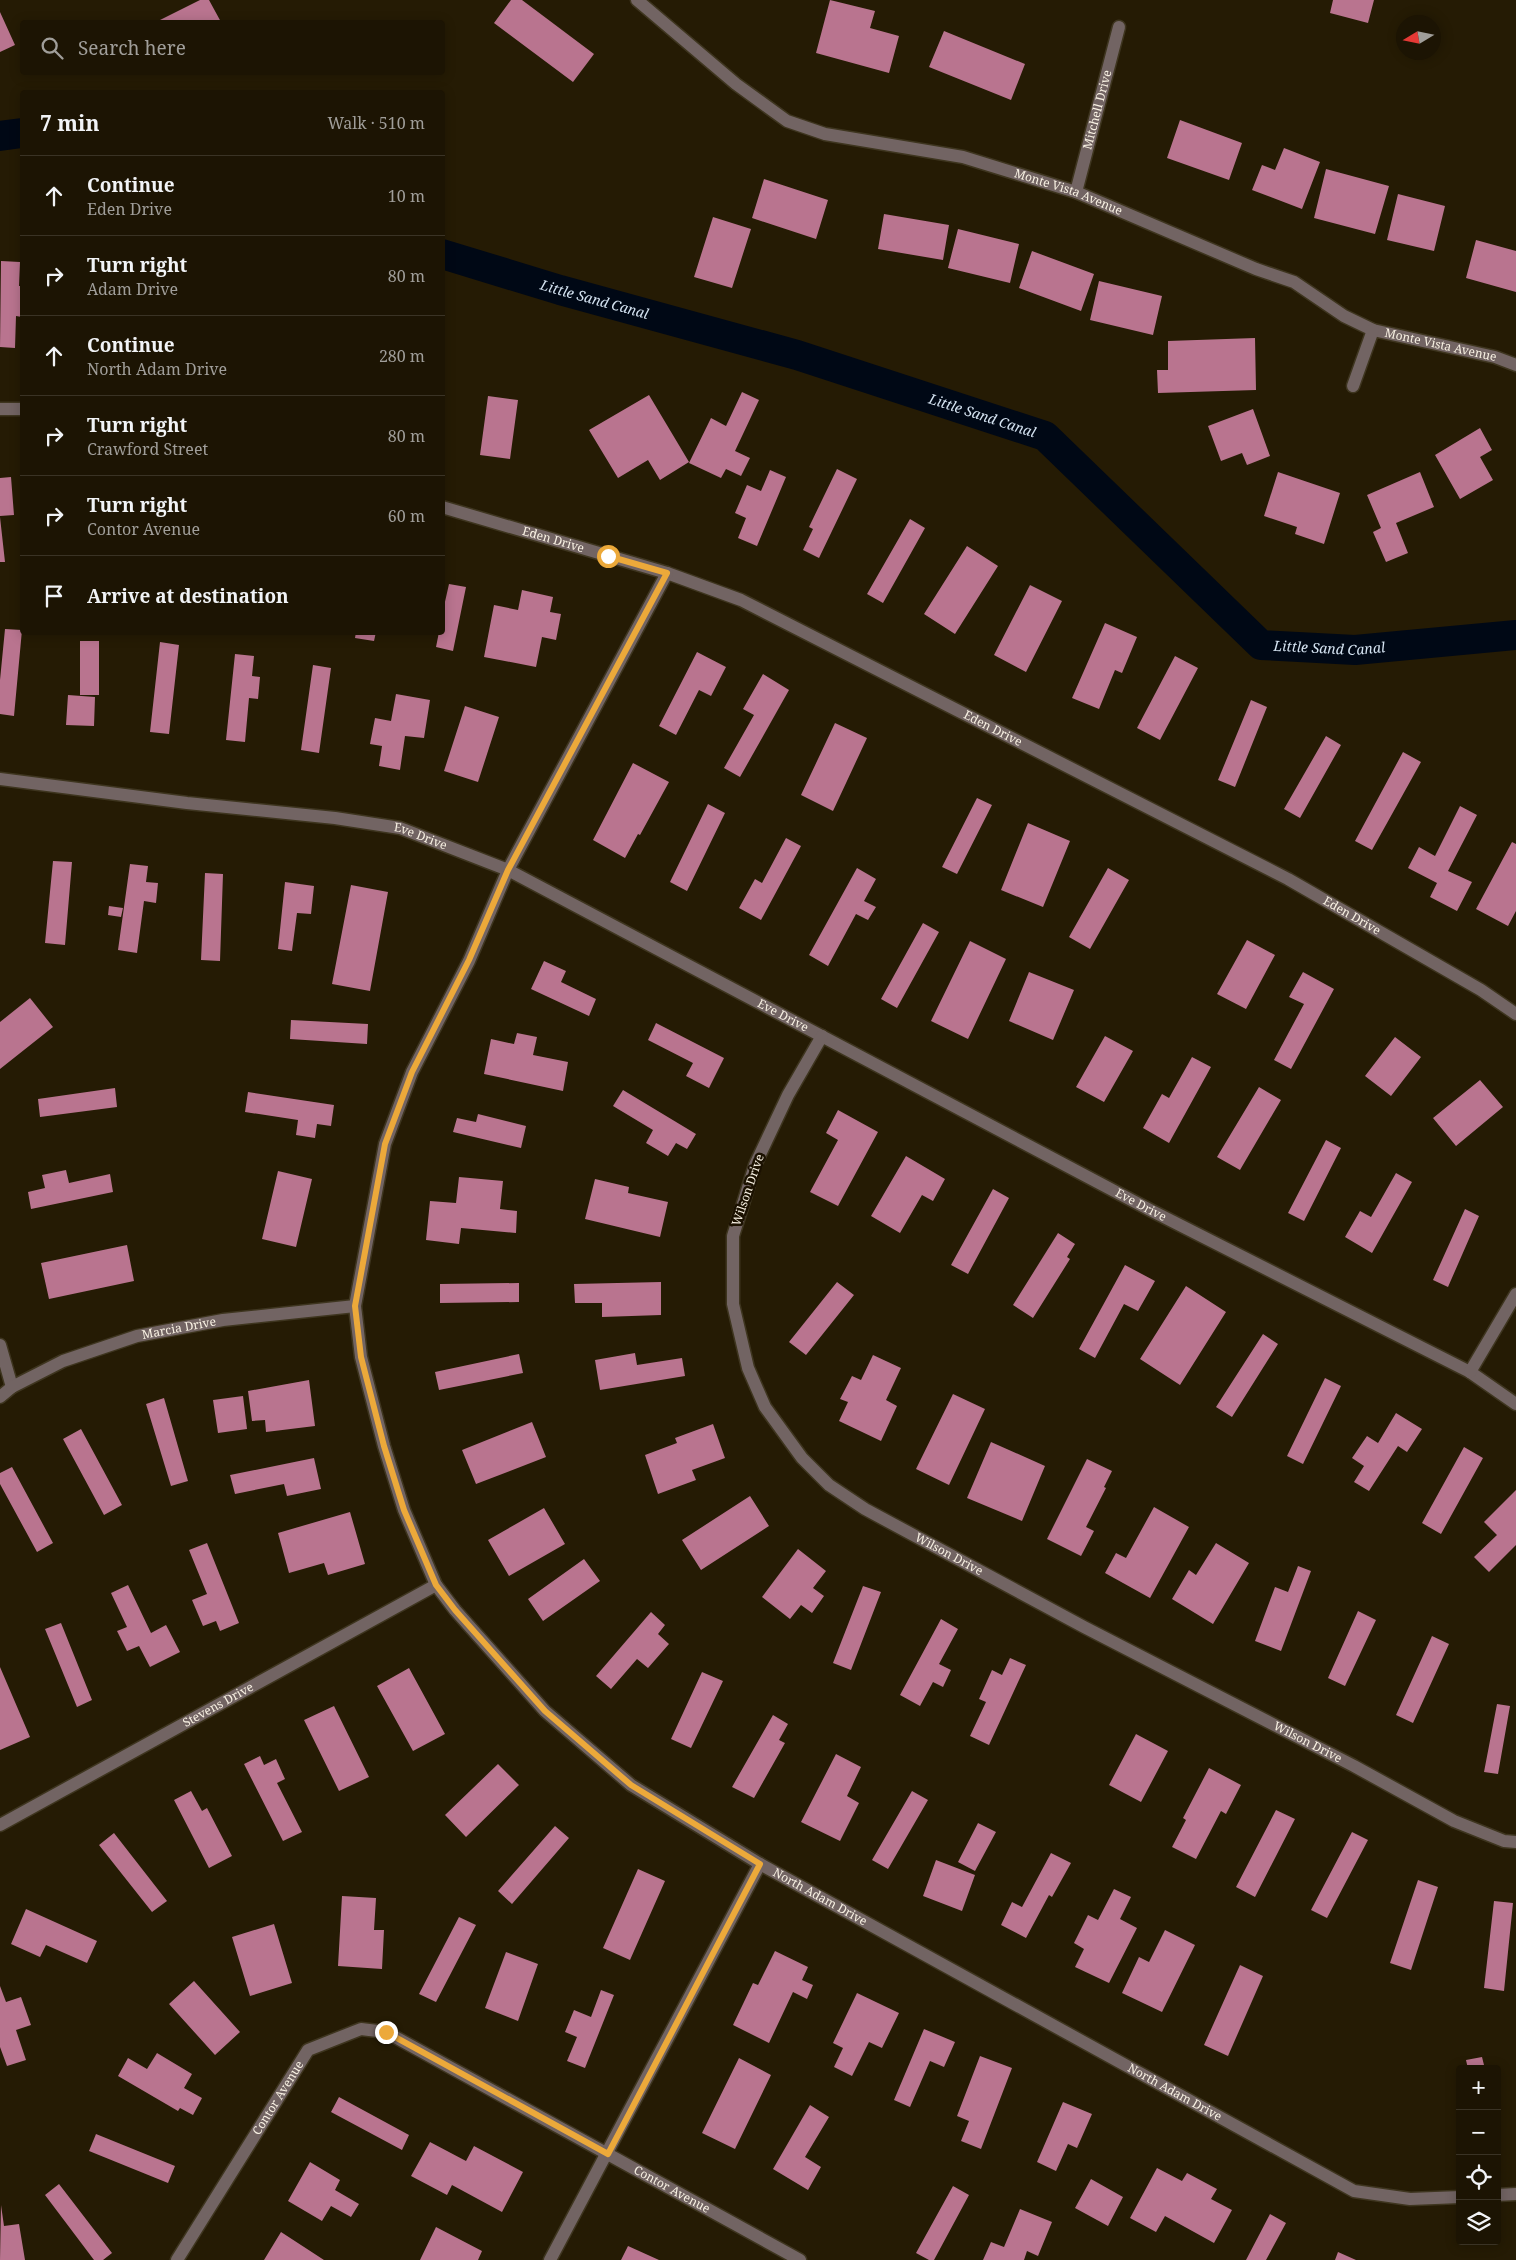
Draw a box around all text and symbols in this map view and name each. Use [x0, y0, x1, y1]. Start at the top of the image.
north arrow [1396, 15, 1441, 60]
search box [20, 20, 445, 75]
icon: search [38, 34, 66, 62]
text: Search here [78, 35, 186, 61]
street label: Mitchell Drive [1078, 68, 1115, 151]
text: 7 min [40, 109, 99, 137]
text: Walk · 510 m [328, 112, 425, 134]
street label: Monte Vista Avenue [1012, 164, 1125, 219]
text: Continue [87, 172, 175, 198]
icon: ahead [40, 182, 68, 210]
text: 10 m [388, 185, 425, 207]
text: Eden Drive [87, 198, 172, 220]
text: Turn right [87, 252, 187, 278]
icon: right [40, 262, 68, 290]
text: 80 m [388, 265, 425, 287]
water label: Little Sand Canal [537, 274, 652, 323]
text: Adam Drive [87, 278, 178, 300]
street label: Monte Vista Avenue [1383, 324, 1498, 365]
text: Continue [87, 332, 175, 358]
icon: ahead [40, 342, 68, 370]
text: 280 m [379, 345, 425, 367]
text: North Adam Drive [87, 358, 227, 380]
water label: Little Sand Canal [925, 388, 1039, 442]
text: Turn right [87, 412, 187, 438]
icon: right [40, 422, 68, 450]
text: 80 m [388, 425, 425, 447]
text: Crawford Street [87, 438, 208, 460]
text: Turn right [87, 492, 187, 518]
icon: right [40, 502, 68, 530]
text: 60 m [388, 505, 425, 527]
text: Contor Avenue [87, 518, 200, 540]
street label: Eden Drive [520, 522, 586, 556]
route start [597, 545, 620, 568]
icon: arrive [40, 582, 68, 610]
text: Arrive at destination [87, 583, 289, 609]
water label: Little Sand Canal [1272, 636, 1387, 659]
street label: Eden Drive [961, 706, 1025, 750]
street label: Eve Drive [393, 818, 450, 853]
street label: Eden Drive [1320, 892, 1384, 939]
street label: Eve Drive [755, 995, 812, 1036]
street label: Wilson Drive [727, 1152, 768, 1228]
street label: Eve Drive [1113, 1184, 1170, 1225]
street label: Marcia Drive [140, 1312, 217, 1343]
street label: Wilson Drive [912, 1529, 986, 1579]
street label: Stevens Drive [179, 1678, 256, 1731]
street label: Wilson Drive [1271, 1717, 1345, 1766]
street label: North Adam Drive [770, 1864, 870, 1929]
route end [375, 2021, 398, 2044]
street label: Contor Avenue [248, 2057, 307, 2138]
street label: North Adam Drive [1125, 2059, 1225, 2125]
map controls [1456, 2065, 1501, 2245]
button: + [1456, 2065, 1501, 2110]
button: − [1456, 2110, 1501, 2155]
button: locate [1456, 2155, 1501, 2200]
street label: Contor Avenue [631, 2161, 713, 2217]
button: layers [1456, 2200, 1501, 2245]

